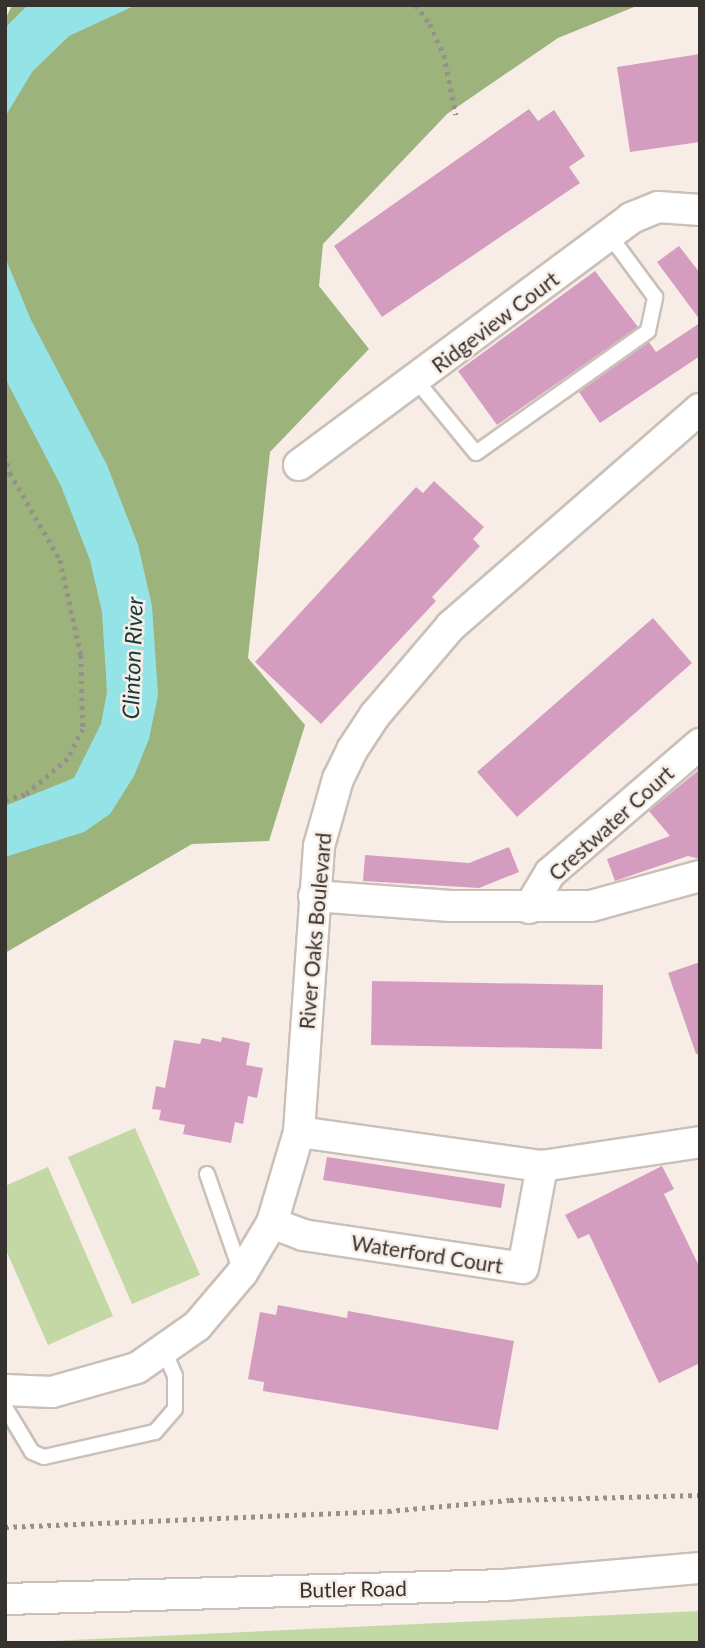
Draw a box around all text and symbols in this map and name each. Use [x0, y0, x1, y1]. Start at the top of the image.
street label: Ridgeview Court [426, 266, 564, 378]
water label: Clinton River [116, 596, 148, 720]
street label: Crestwater Court [543, 760, 679, 886]
street label: River Oaks Boulevard [294, 831, 336, 1031]
street label: Waterford Court [349, 1230, 505, 1278]
street label: Butler Road [299, 1575, 407, 1603]

